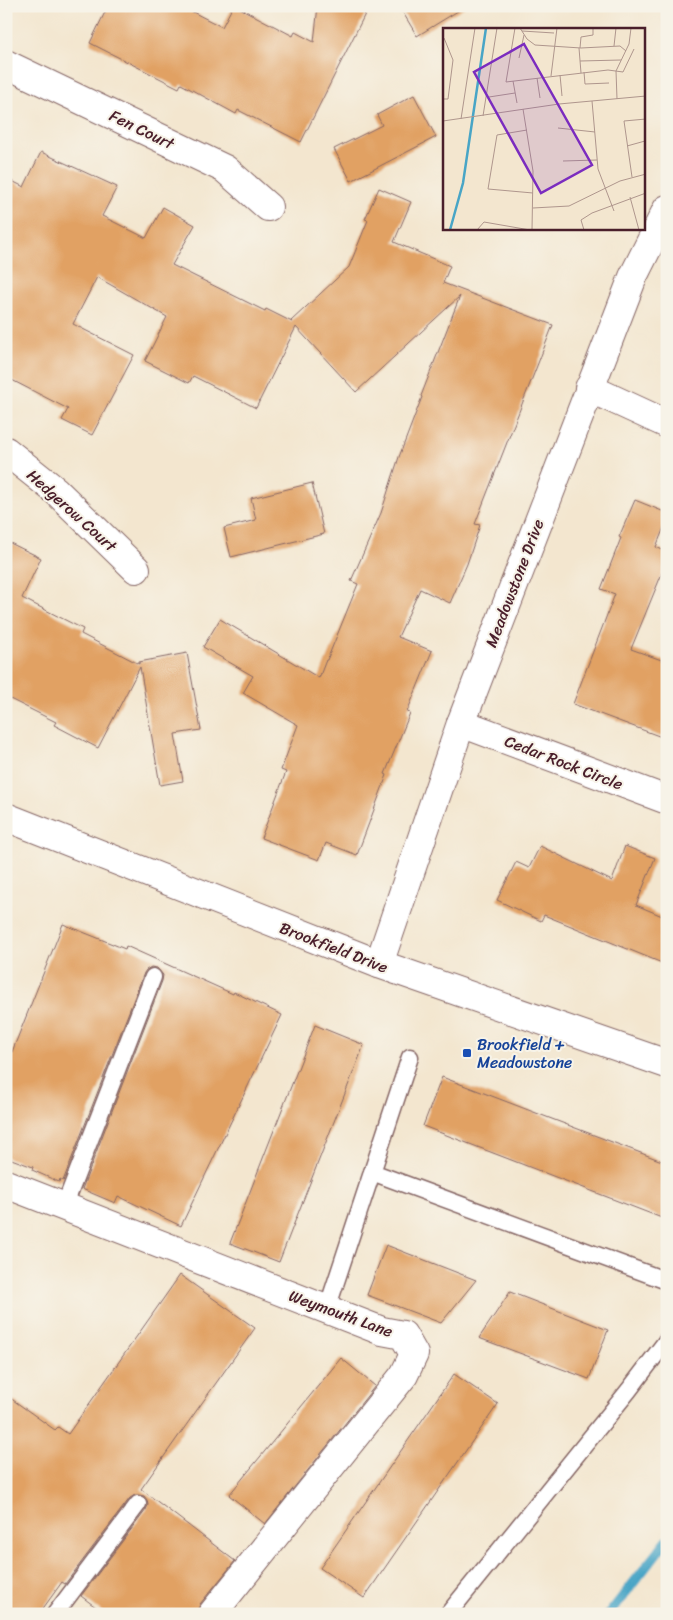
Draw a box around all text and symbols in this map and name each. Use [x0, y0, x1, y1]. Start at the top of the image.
inset map [443, 28, 646, 230]
street label: Fen Court [104, 101, 180, 158]
street label: Hedgerow Court [20, 462, 124, 560]
street label: Meadowstone Drive [477, 515, 552, 652]
street label: Cedar Rock Circle [500, 727, 627, 798]
street label: Brookfield Drive [275, 913, 392, 981]
place label: Brookfield + Meadowstone [477, 1030, 572, 1077]
marker: Brookfield + Meadowstone [461, 1047, 473, 1059]
street label: Weymouth Lane [285, 1281, 397, 1346]

